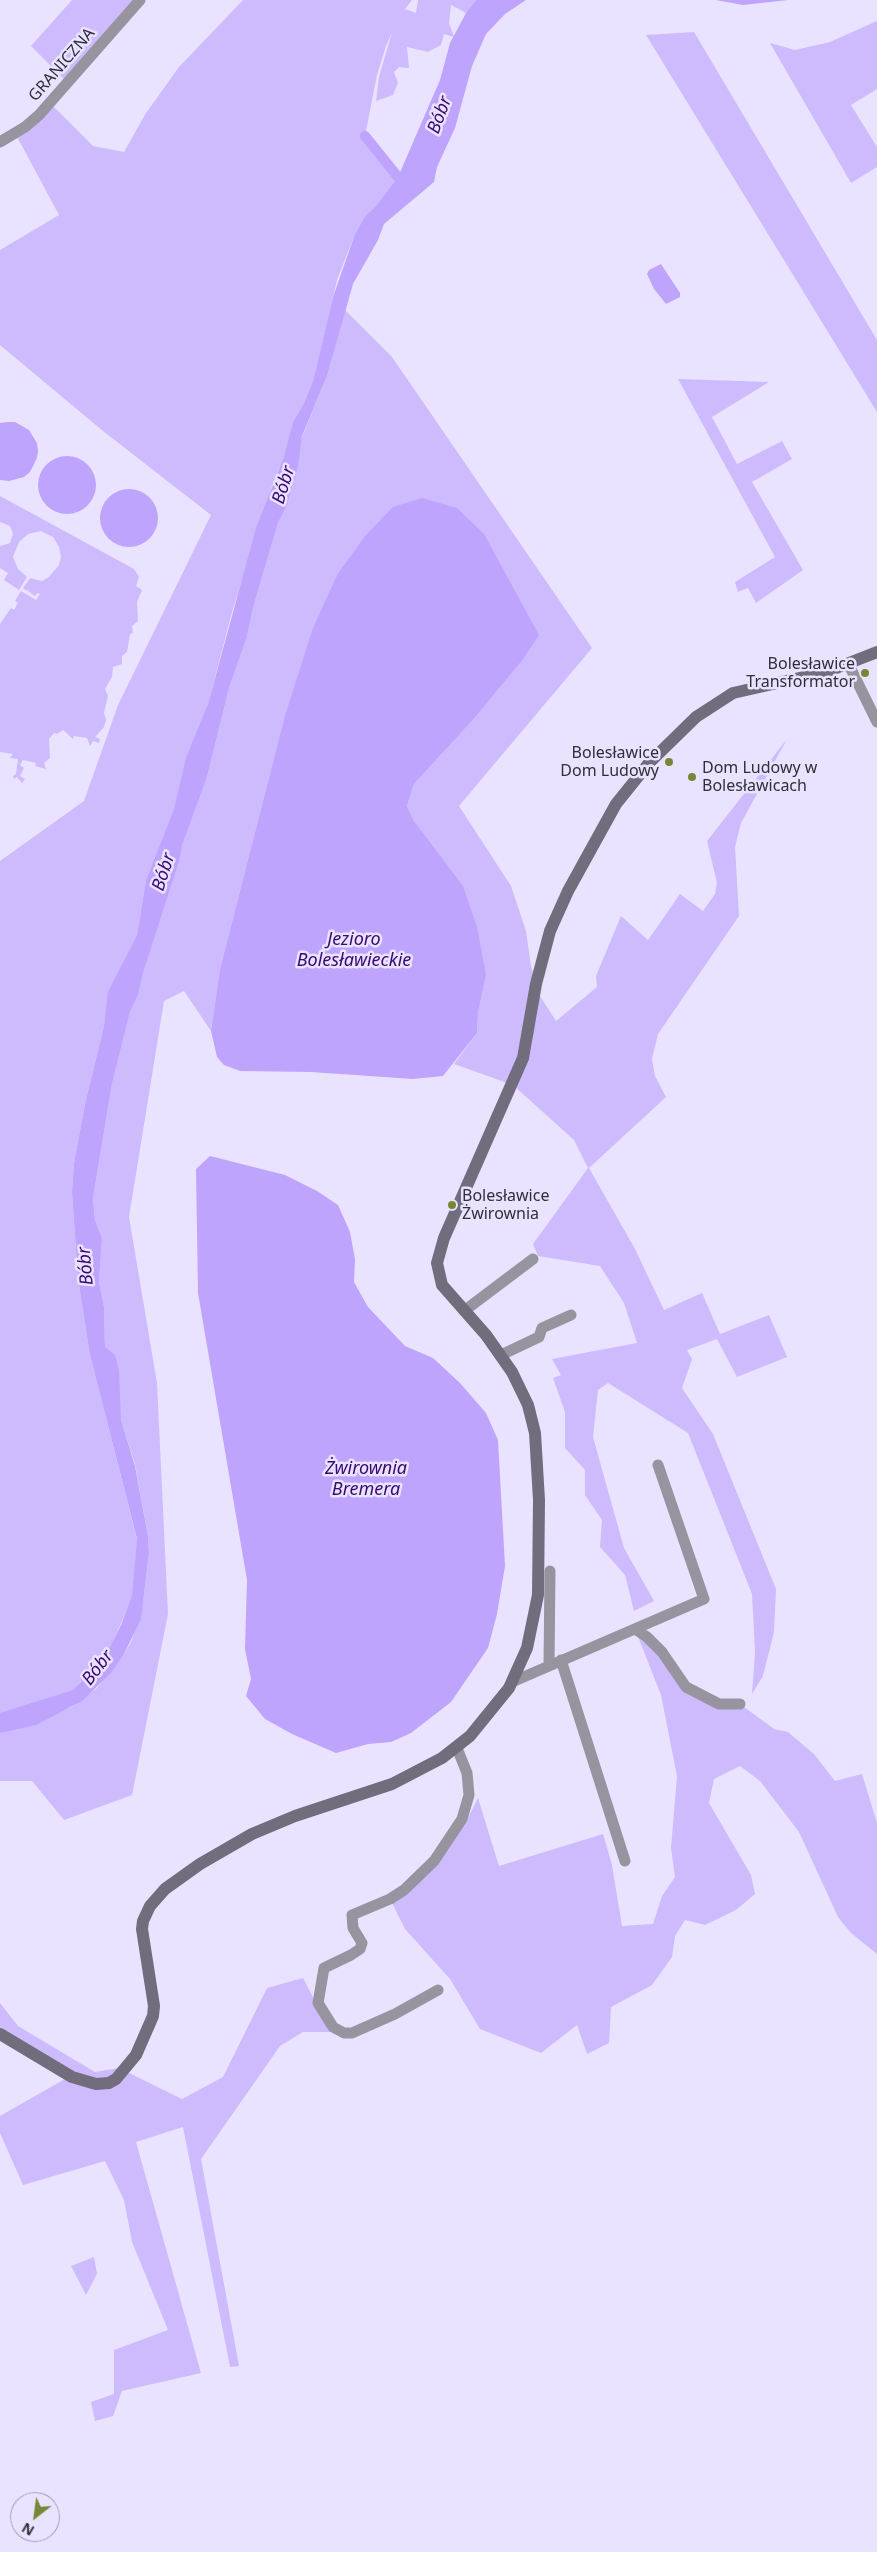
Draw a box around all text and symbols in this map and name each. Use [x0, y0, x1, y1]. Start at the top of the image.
street label: GRANICZNA [25, 24, 99, 106]
water label: Bóbr [423, 93, 457, 137]
water label: Bóbr [268, 463, 300, 507]
place label: Bolesławice Transformator [746, 654, 855, 692]
marker: Bolesławice Transformator [859, 667, 871, 679]
place label: Bolesławice Dom Ludowy [560, 743, 659, 781]
marker: Bolesławice Dom Ludowy [663, 756, 675, 768]
place label: Dom Ludowy w Bolesławicach [702, 758, 817, 796]
marker: Dom Ludowy w Bolesławicach [686, 771, 698, 783]
water label: Bóbr [148, 850, 180, 894]
water label: Jezioro Bolesławieckie [297, 929, 411, 972]
place label: Bolesławice Żwirownia [462, 1186, 549, 1224]
marker: Bolesławice Żwirownia [446, 1199, 458, 1211]
water label: Bóbr [74, 1246, 98, 1286]
water label: Żwirownia Bremera [325, 1458, 407, 1500]
water label: Bóbr [78, 1646, 118, 1690]
north arrow [10, 2492, 60, 2542]
text: N [18, 2518, 37, 2541]

